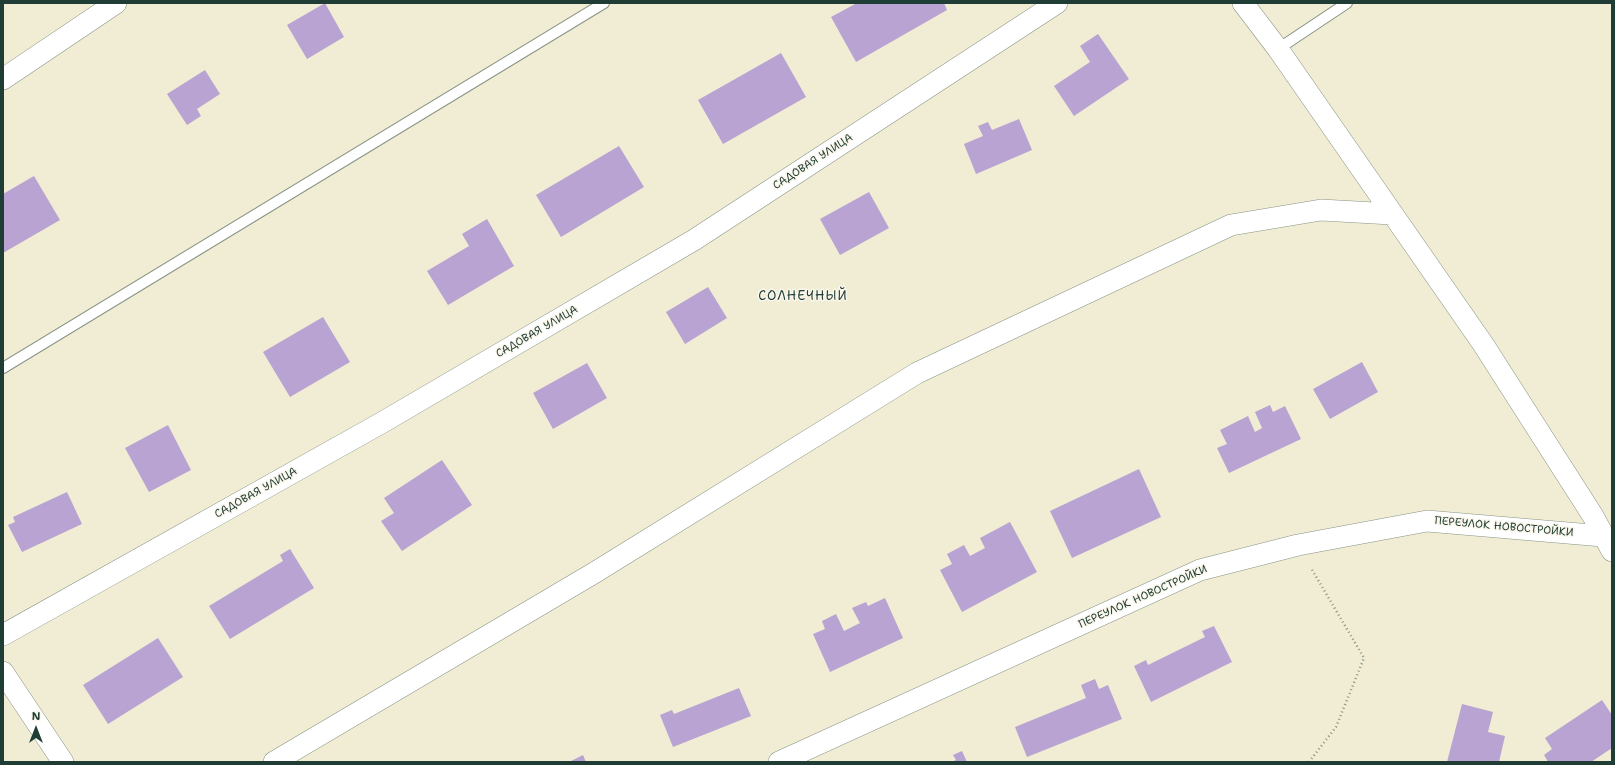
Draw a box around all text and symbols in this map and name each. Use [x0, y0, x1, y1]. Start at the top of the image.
street label: САДОВАЯ УЛИЦА [771, 131, 855, 193]
district label: СОЛНЕЧНЫЙ [758, 289, 848, 305]
street label: САДОВАЯ УЛИЦА [494, 303, 580, 361]
street label: САДОВАЯ УЛИЦА [212, 465, 300, 521]
street label: ПЕРЕУЛОК НОВОСТРОЙКИ [1434, 514, 1574, 540]
street label: ПЕРЕУЛОК НОВОСТРОЙКИ [1077, 563, 1209, 631]
north arrow [16, 709, 56, 749]
text: N [32, 709, 40, 724]

